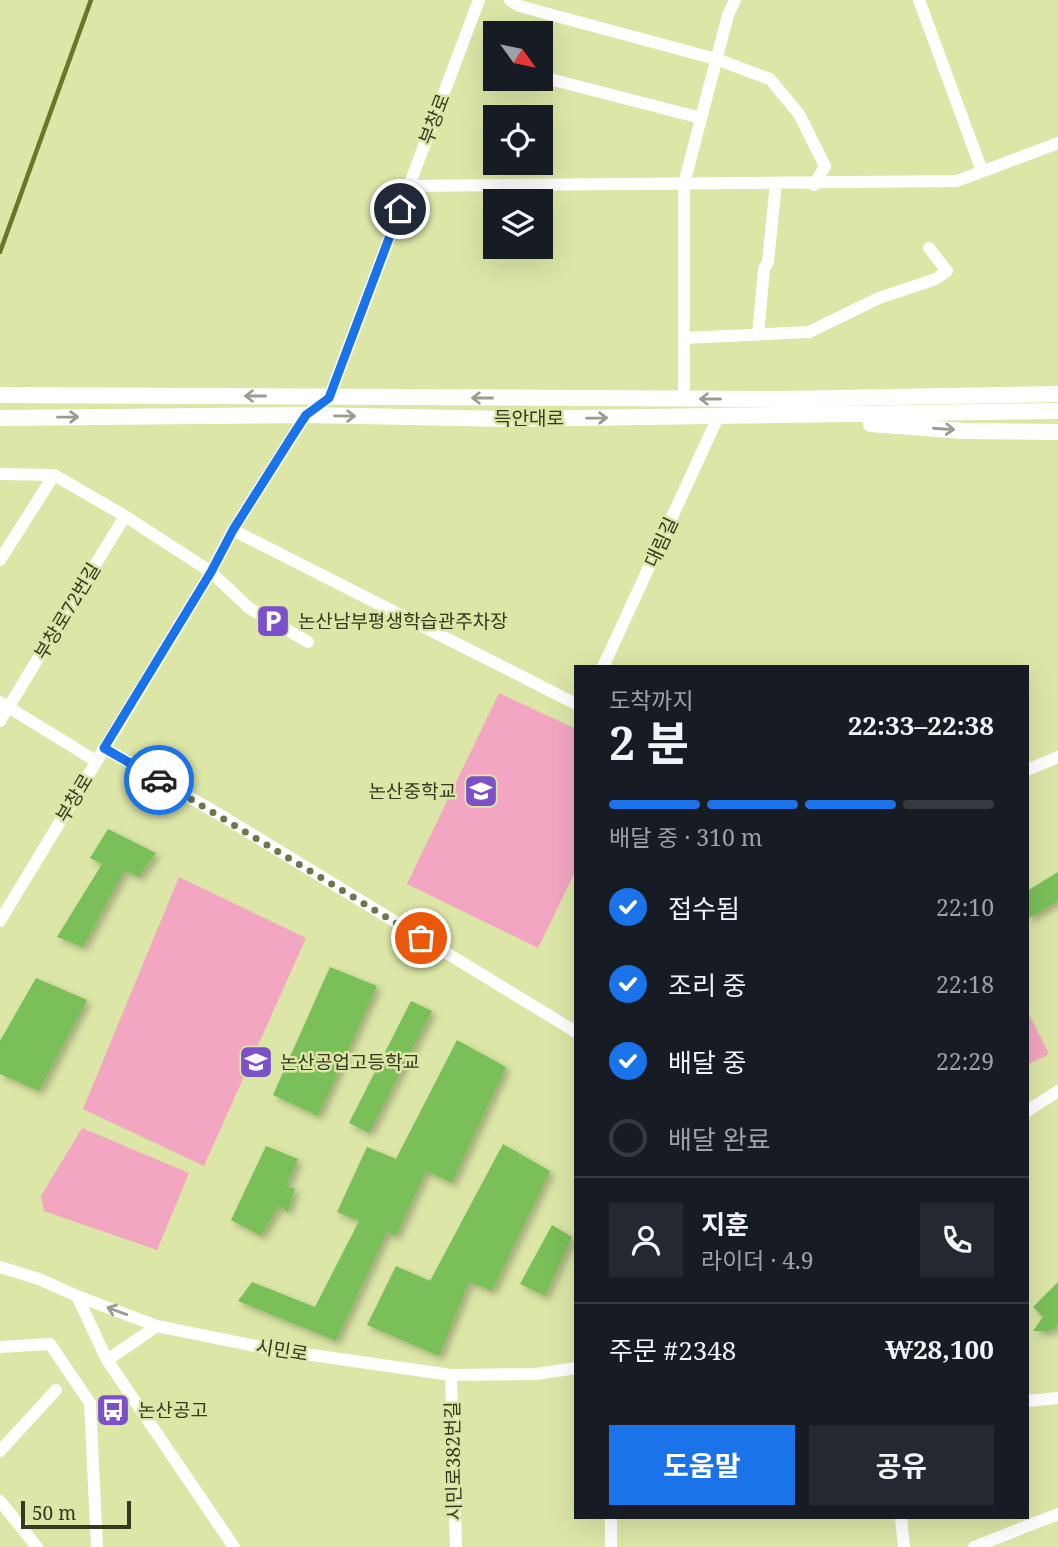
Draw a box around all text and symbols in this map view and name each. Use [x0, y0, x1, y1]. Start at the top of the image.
north arrow [483, 21, 553, 91]
map controls [483, 21, 553, 259]
street label: 부창로 [412, 90, 456, 148]
button: locate [483, 105, 553, 175]
pin [370, 179, 430, 239]
button: layers [483, 189, 553, 259]
icon: home [381, 190, 419, 228]
one-way arrow [243, 389, 266, 403]
one-way arrow [471, 391, 494, 405]
one-way arrow [698, 392, 721, 406]
street label: 득안대로 [494, 405, 564, 431]
one-way arrow [333, 409, 356, 423]
one-way arrow [56, 410, 79, 424]
one-way arrow [585, 411, 608, 425]
one-way arrow [932, 423, 955, 436]
street label: 대림길 [638, 513, 684, 571]
street label: 부창로72번길 [28, 558, 106, 664]
parking icon: 논산남부평생학습관주차장 [254, 602, 292, 640]
place label: 논산남부평생학습관주차장 [298, 608, 508, 634]
text: 도착까지 [609, 684, 694, 716]
text: 22:33–22:38 [848, 707, 994, 743]
text: 2 분 [609, 711, 689, 773]
courier [124, 745, 194, 815]
icon: car [140, 761, 178, 799]
street label: 부창로 [49, 769, 99, 827]
school or university icon: 논산중학교 [462, 772, 500, 810]
place label: 논산중학교 [369, 778, 456, 804]
text: 배달 중 · 310 m [609, 821, 762, 853]
icon: check [609, 888, 647, 926]
text: 접수됨 [668, 890, 740, 926]
text: 22:10 [936, 891, 994, 923]
pin [391, 908, 451, 968]
icon: bag [402, 919, 440, 957]
icon: check [609, 965, 647, 1003]
text: 조리 중 [668, 967, 747, 1003]
text: 22:18 [936, 968, 994, 1000]
icon: check [609, 1042, 647, 1080]
school or university icon: 논산공업고등학교 [237, 1043, 275, 1081]
text: 배달 중 [668, 1044, 747, 1080]
text: 22:29 [936, 1045, 994, 1077]
place label: 논산공업고등학교 [280, 1049, 420, 1075]
text: 배달 완료 [668, 1121, 770, 1157]
button: person [609, 1203, 683, 1277]
button: phone [920, 1203, 994, 1277]
text: 지훈 [701, 1206, 749, 1242]
text: 라이더 · 4.9 [701, 1244, 814, 1276]
one-way arrow [106, 1304, 128, 1316]
text: ₩28,100 [885, 1331, 994, 1367]
text: 주문 #2348 [609, 1332, 736, 1368]
street label: 시민로 [254, 1333, 310, 1367]
bus stop icon: 논산공고 [94, 1391, 132, 1429]
place label: 논산공고 [138, 1397, 208, 1423]
street label: 시민로382번길 [439, 1401, 467, 1521]
button: 도움말 [609, 1425, 795, 1505]
button: 공유 [809, 1425, 994, 1505]
scale bar [21, 1498, 131, 1530]
text: 50 m [32, 1500, 76, 1526]

